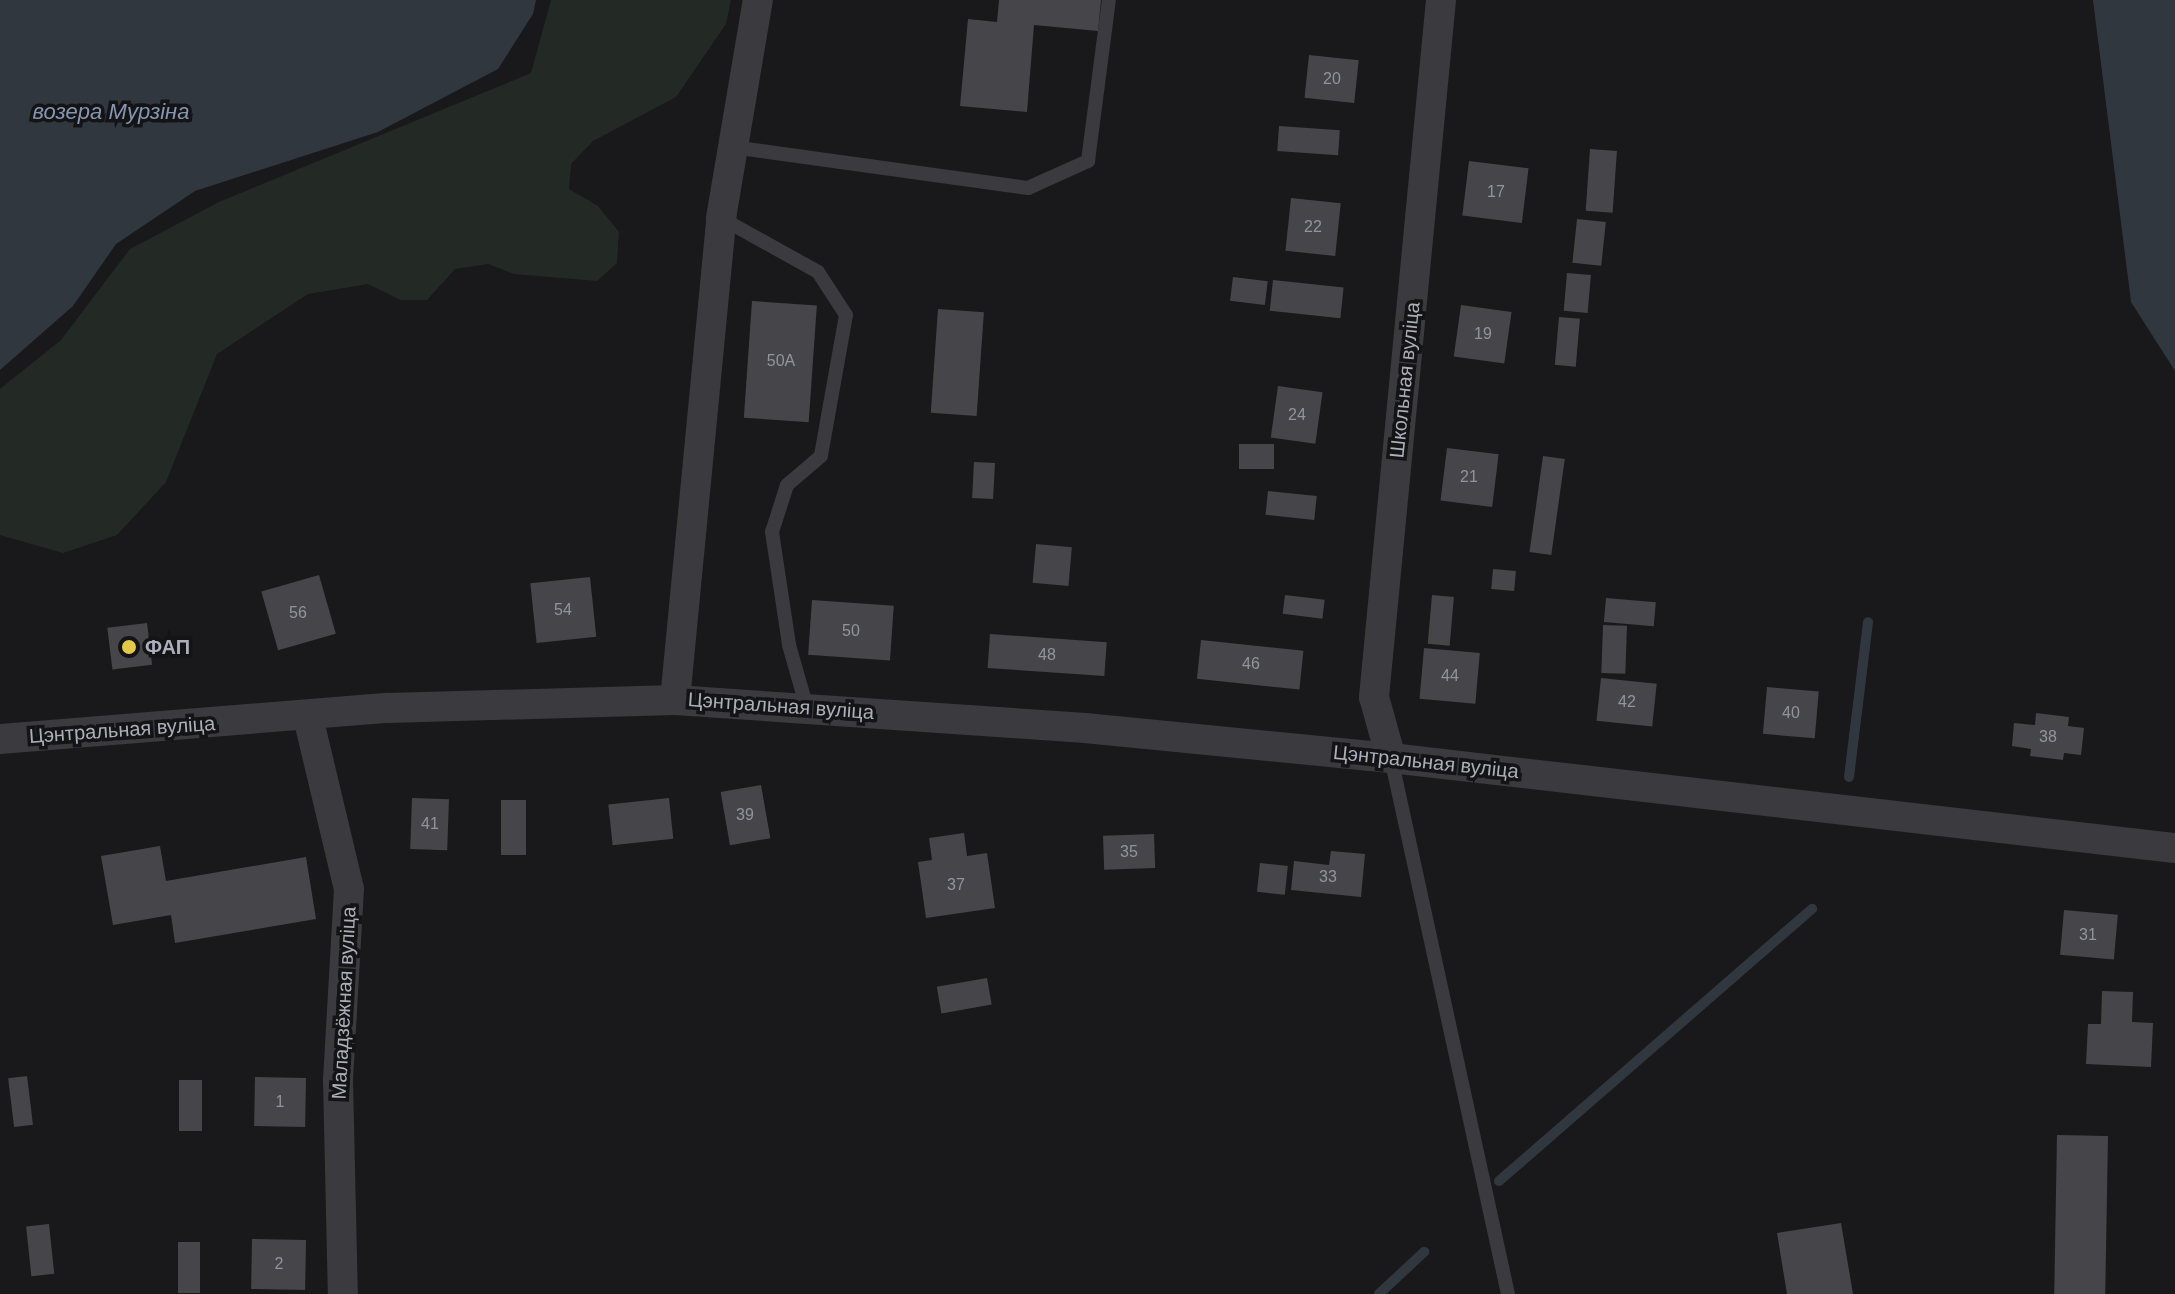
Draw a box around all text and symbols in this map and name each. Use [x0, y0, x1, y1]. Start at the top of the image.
house number: 20 [1323, 69, 1341, 89]
water label: возера Мурзіна [33, 99, 189, 125]
house number: 17 [1487, 182, 1505, 202]
house number: 22 [1304, 217, 1322, 237]
street label: Школьная вуліца [1385, 301, 1425, 459]
house number: 19 [1474, 324, 1492, 344]
house number: 50А [767, 351, 795, 371]
house number: 24 [1288, 405, 1306, 425]
house number: 21 [1460, 467, 1478, 487]
house number: 54 [554, 600, 572, 620]
house number: 56 [289, 603, 307, 623]
house number: 50 [842, 621, 860, 641]
place label: ФАП [145, 635, 190, 659]
marker: ФАП [120, 638, 138, 656]
house number: 48 [1038, 645, 1056, 665]
house number: 46 [1242, 654, 1260, 674]
house number: 44 [1441, 666, 1459, 686]
street label: Цэнтральная вуліца [687, 688, 875, 724]
house number: 42 [1618, 692, 1636, 712]
house number: 40 [1782, 703, 1800, 723]
street label: Цэнтральная вуліца [28, 712, 216, 748]
house number: 38 [2039, 727, 2057, 747]
street label: Цэнтральная вуліца [1332, 740, 1520, 784]
house number: 39 [736, 805, 754, 825]
house number: 41 [421, 814, 439, 834]
house number: 35 [1120, 842, 1138, 862]
house number: 33 [1319, 867, 1337, 887]
house number: 37 [947, 875, 965, 895]
street label: Маладзёжная вуліца [327, 906, 361, 1100]
house number: 31 [2079, 925, 2097, 945]
house number: 1 [276, 1092, 284, 1112]
house number: 2 [275, 1254, 283, 1274]

